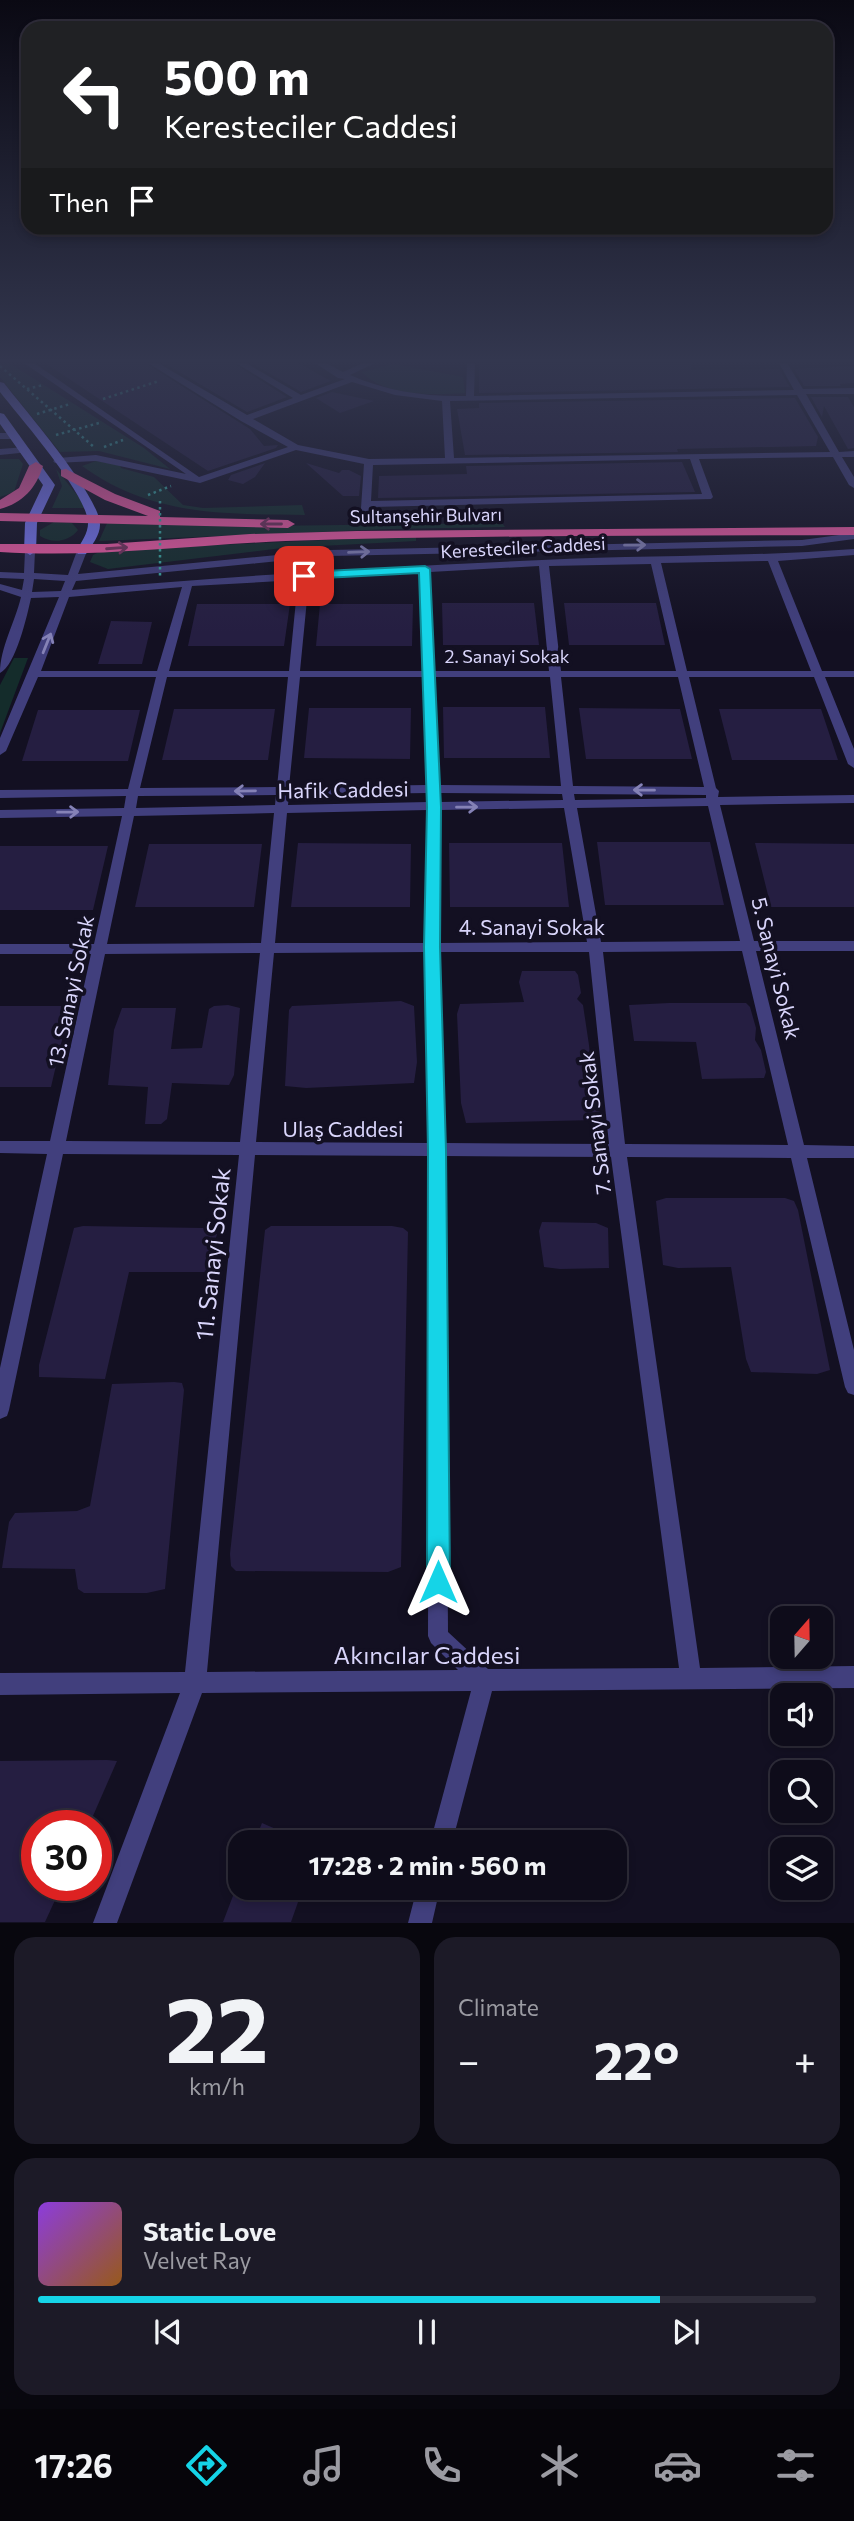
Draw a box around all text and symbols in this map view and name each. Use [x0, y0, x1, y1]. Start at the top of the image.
text: 500 m [164, 45, 310, 105]
icon: left [49, 49, 140, 140]
text: Keresteciler Caddesi [164, 105, 458, 145]
icon: arrive [123, 182, 161, 220]
text: Then [49, 186, 109, 217]
street label: Sultanşehir Bulvarı [350, 503, 502, 527]
one-way arrow [260, 517, 283, 531]
street label: Keresteciler Caddesi [440, 532, 606, 562]
one-way arrow [623, 539, 646, 552]
one-way arrow [105, 541, 128, 554]
one-way arrow [347, 545, 370, 558]
pin [274, 546, 334, 606]
icon: arrive [285, 557, 323, 595]
one-way arrow [41, 633, 54, 655]
street label: 2. Sanayi Sokak [445, 645, 570, 667]
street label: Hafik Caddesi [277, 775, 409, 803]
one-way arrow [633, 783, 656, 797]
one-way arrow [234, 784, 257, 797]
one-way arrow [455, 800, 478, 813]
one-way arrow [56, 805, 79, 818]
street label: 5. Sanayi Sokak [747, 894, 807, 1042]
street label: 13. Sanayi Sokak [42, 913, 98, 1069]
street label: 4. Sanayi Sokak [459, 914, 605, 939]
street label: 7. Sanayi Sokak [573, 1050, 615, 1196]
street label: Ulaş Caddesi [283, 1116, 403, 1141]
street label: 11. Sanayi Sokak [189, 1166, 235, 1342]
position arrow [401, 1545, 475, 1619]
north arrow [770, 1606, 833, 1670]
map controls [770, 1606, 833, 1900]
street label: Akıncılar Caddesi [334, 1640, 520, 1669]
button: sound [770, 1683, 833, 1746]
button: search [770, 1760, 833, 1823]
speed limit sign: 30 [21, 1810, 112, 1901]
button: layers [770, 1837, 833, 1900]
text: 17:28 · 2 min · 560 m [308, 1849, 547, 1880]
text: 22 [165, 1970, 269, 2082]
text: Climate [458, 1993, 539, 2021]
text: 22° [594, 2027, 679, 2091]
text: − [458, 2036, 480, 2083]
text: + [794, 2036, 816, 2083]
text: km/h [189, 2072, 245, 2100]
text: Static Love [143, 2215, 276, 2246]
text: Velvet Ray [143, 2246, 251, 2274]
icon: previous [149, 2313, 187, 2351]
icon: pause [408, 2313, 446, 2351]
icon: next [667, 2313, 705, 2351]
icon: directions [182, 2441, 231, 2490]
icon: music [299, 2441, 348, 2490]
icon: phone [417, 2441, 466, 2490]
icon: climate [535, 2441, 584, 2490]
icon: car [653, 2441, 702, 2490]
icon: filters [771, 2441, 820, 2490]
text: 17:26 [34, 2445, 113, 2485]

